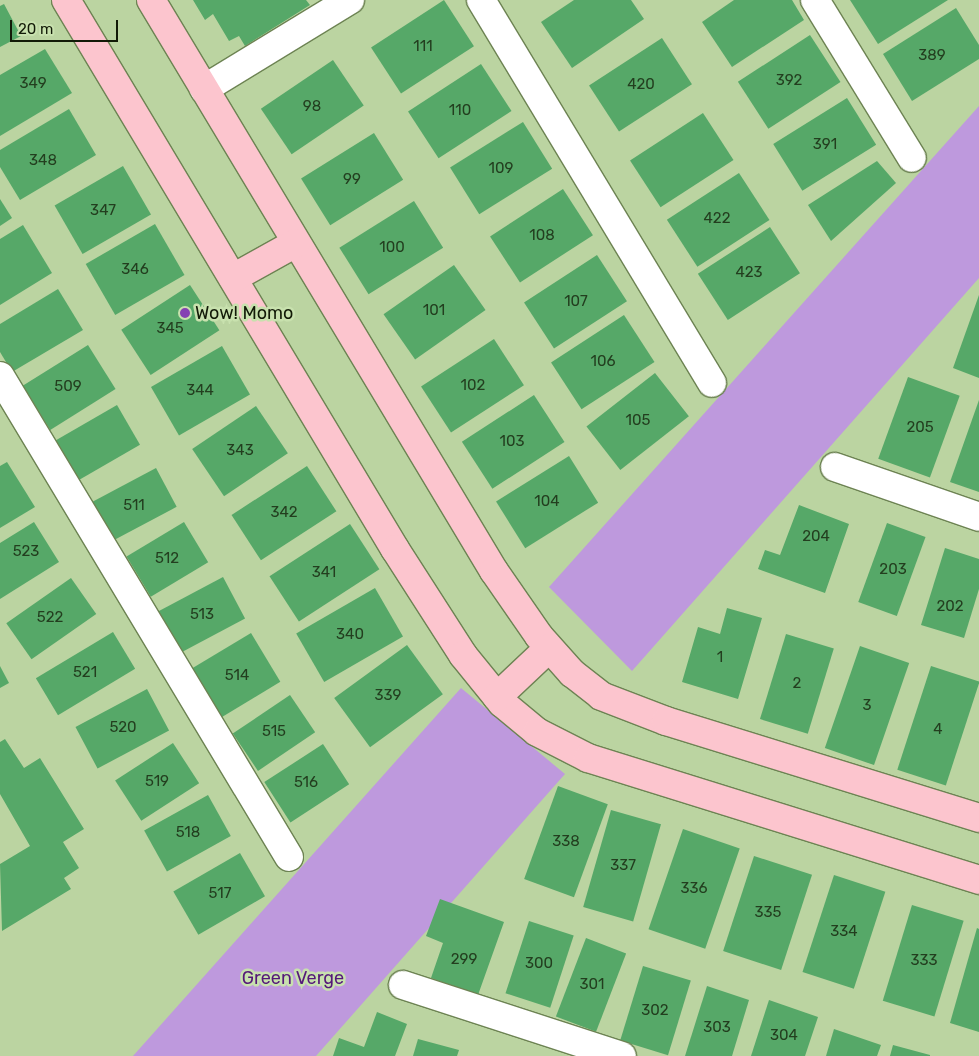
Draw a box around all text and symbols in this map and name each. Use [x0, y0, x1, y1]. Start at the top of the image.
scale bar [12, 10, 120, 42]
text: 20 m [18, 20, 53, 38]
house number: 111 [413, 38, 433, 56]
house number: 389 [918, 47, 946, 65]
house number: 392 [776, 72, 802, 90]
house number: 349 [19, 75, 47, 93]
house number: 420 [627, 76, 655, 94]
house number: 98 [303, 98, 321, 116]
house number: 110 [449, 102, 471, 120]
house number: 391 [813, 136, 837, 154]
house number: 348 [29, 152, 57, 170]
house number: 109 [489, 160, 513, 178]
house number: 99 [343, 171, 361, 189]
house number: 347 [90, 202, 116, 220]
house number: 422 [704, 210, 730, 228]
house number: 108 [529, 227, 555, 245]
house number: 100 [379, 239, 405, 257]
house number: 346 [121, 261, 149, 279]
house number: 423 [735, 264, 763, 282]
house number: 107 [564, 293, 588, 311]
place label: Wow! Momo [195, 302, 293, 324]
house number: 101 [423, 302, 445, 320]
marker: Wow! Momo [179, 307, 191, 319]
house number: 345 [156, 320, 184, 338]
house number: 106 [591, 353, 615, 371]
house number: 102 [461, 377, 485, 395]
house number: 509 [54, 378, 82, 396]
house number: 344 [186, 382, 214, 400]
house number: 105 [626, 412, 650, 430]
house number: 205 [906, 419, 934, 437]
house number: 103 [500, 433, 524, 451]
house number: 343 [226, 442, 254, 460]
house number: 104 [534, 493, 560, 511]
house number: 511 [123, 497, 145, 515]
house number: 342 [270, 504, 298, 522]
house number: 204 [802, 528, 830, 546]
house number: 523 [13, 543, 39, 561]
house number: 512 [155, 550, 179, 568]
house number: 203 [879, 561, 907, 579]
house number: 341 [312, 564, 336, 582]
house number: 202 [936, 598, 964, 616]
house number: 513 [190, 606, 214, 624]
house number: 522 [37, 609, 63, 627]
house number: 340 [336, 626, 364, 644]
house number: 1 [717, 649, 723, 667]
house number: 521 [73, 664, 97, 682]
house number: 514 [225, 667, 249, 685]
house number: 2 [793, 675, 801, 693]
house number: 339 [375, 687, 401, 705]
house number: 3 [862, 697, 872, 715]
house number: 520 [109, 719, 137, 737]
house number: 4 [933, 721, 943, 739]
house number: 515 [262, 723, 286, 741]
house number: 519 [145, 773, 169, 791]
house number: 516 [294, 774, 318, 792]
house number: 518 [176, 824, 200, 842]
house number: 338 [552, 833, 580, 851]
house number: 337 [610, 857, 636, 875]
house number: 336 [680, 880, 708, 898]
house number: 517 [209, 885, 231, 903]
house number: 335 [755, 904, 781, 922]
house number: 334 [830, 923, 858, 941]
house number: 299 [451, 951, 477, 969]
house number: 333 [910, 952, 938, 970]
house number: 300 [525, 955, 553, 973]
park label: Green Verge [242, 967, 344, 989]
house number: 301 [580, 976, 604, 994]
house number: 302 [641, 1002, 669, 1020]
house number: 303 [703, 1019, 731, 1037]
house number: 304 [770, 1027, 798, 1045]

